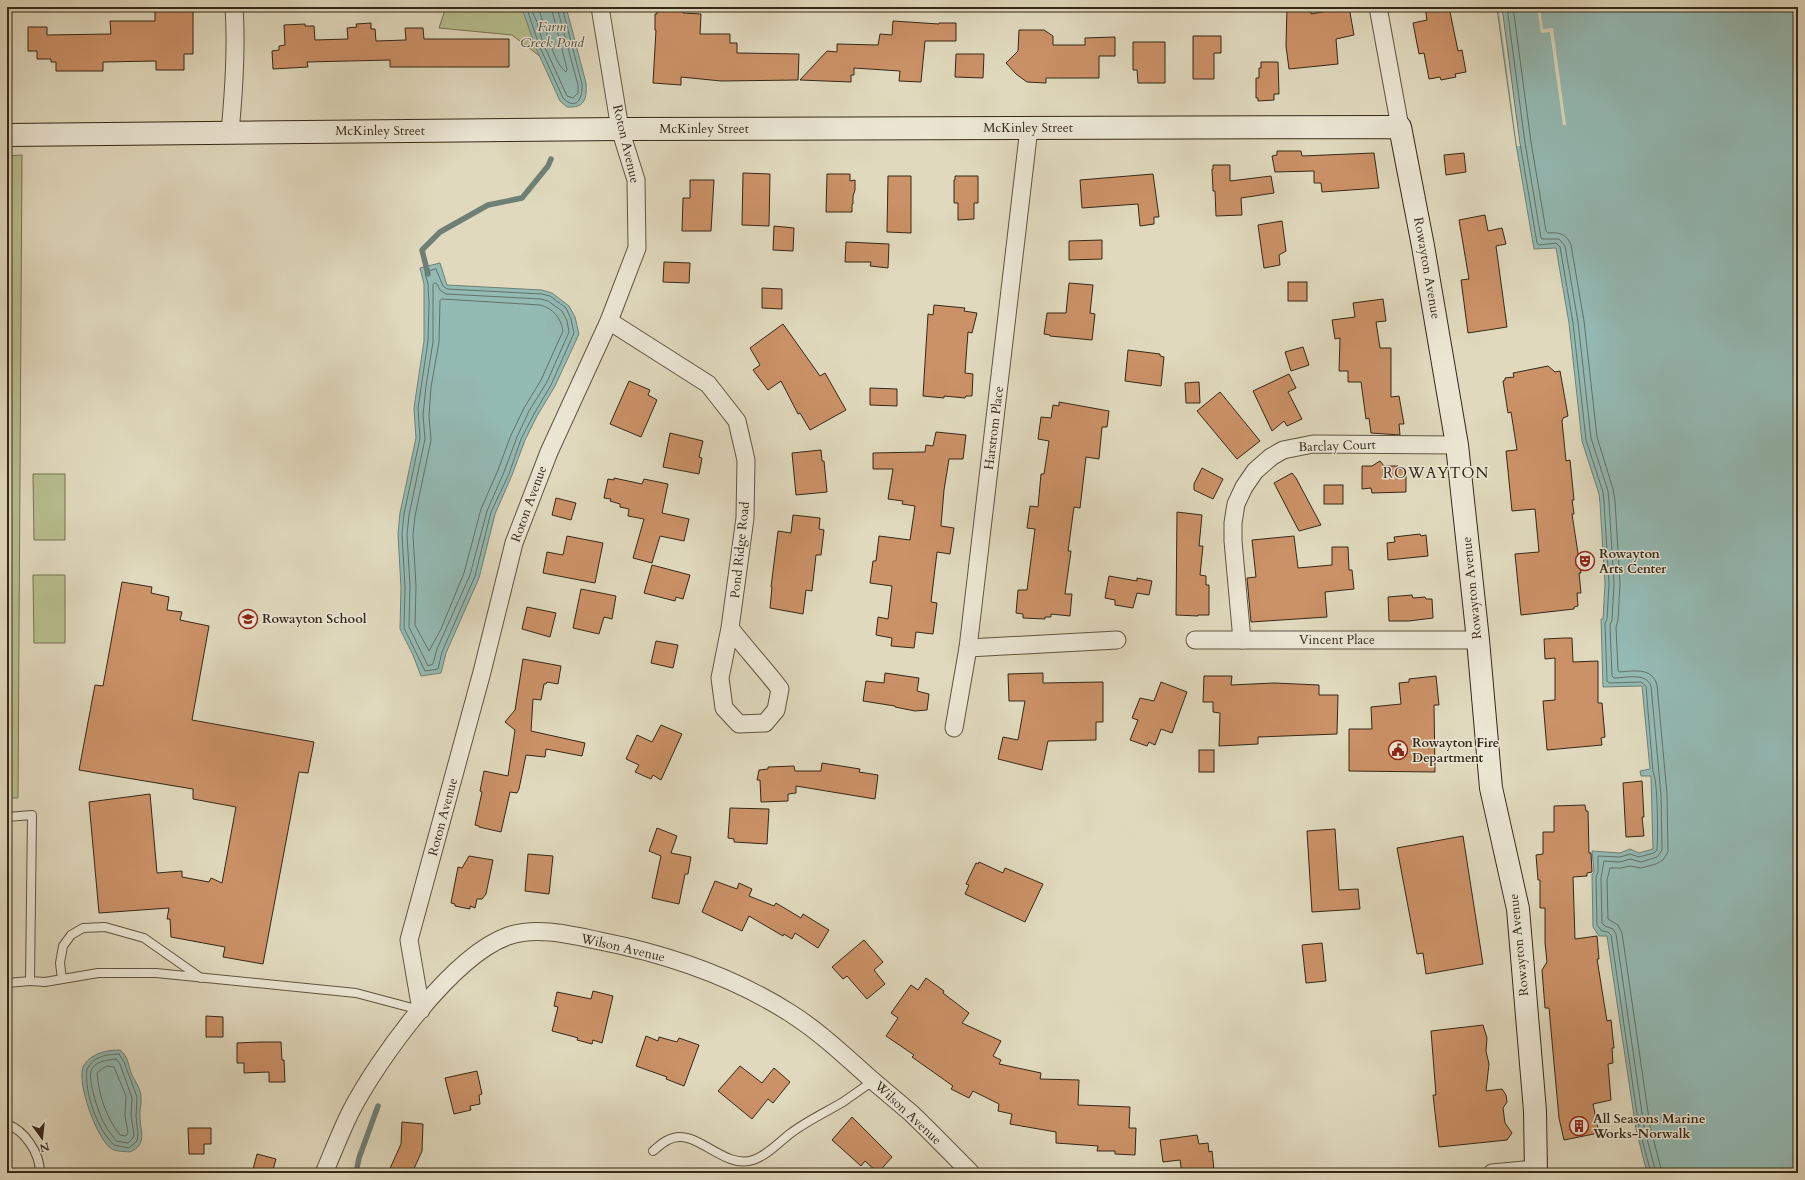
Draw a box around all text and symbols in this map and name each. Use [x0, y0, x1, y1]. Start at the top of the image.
water label: Farm Creek Pond [520, 17, 585, 52]
street label: Roton Avenue [608, 103, 644, 185]
street label: McKinley Street [983, 119, 1073, 137]
street label: McKinley Street [659, 120, 749, 138]
street label: McKinley Street [335, 122, 425, 140]
street label: Rowayton Avenue [1409, 216, 1445, 320]
street label: Harstrom Place [980, 385, 1008, 471]
street label: Barclay Court [1298, 436, 1376, 456]
street label: Roton Avenue [507, 463, 551, 545]
district label: ROWAYTON [1383, 463, 1489, 483]
street label: Pond Ridge Road [726, 501, 754, 599]
street label: Rowayton Avenue [1458, 536, 1486, 640]
place label: Rowayton Arts Center [1599, 545, 1667, 578]
theatre icon: Rowayton Arts Center [1574, 550, 1596, 572]
school or university icon: Rowayton School [237, 608, 259, 630]
place label: Rowayton School [262, 610, 367, 628]
street label: Vincent Place [1299, 631, 1375, 649]
place label: Rowayton Fire Department [1412, 734, 1499, 767]
public building icon: Rowayton Fire Department [1387, 739, 1409, 761]
street label: Roton Avenue [424, 776, 462, 858]
street label: Rowayton Avenue [1505, 893, 1533, 997]
street label: Wilson Avenue [578, 929, 667, 966]
street label: Wilson Avenue [870, 1077, 946, 1149]
place label: All Seasons Marine Works-Norwalk [1592, 1110, 1705, 1143]
building icon: All Seasons Marine Works-Norwalk [1568, 1115, 1590, 1137]
north arrow [22, 1118, 62, 1158]
text: N [37, 1139, 51, 1156]

